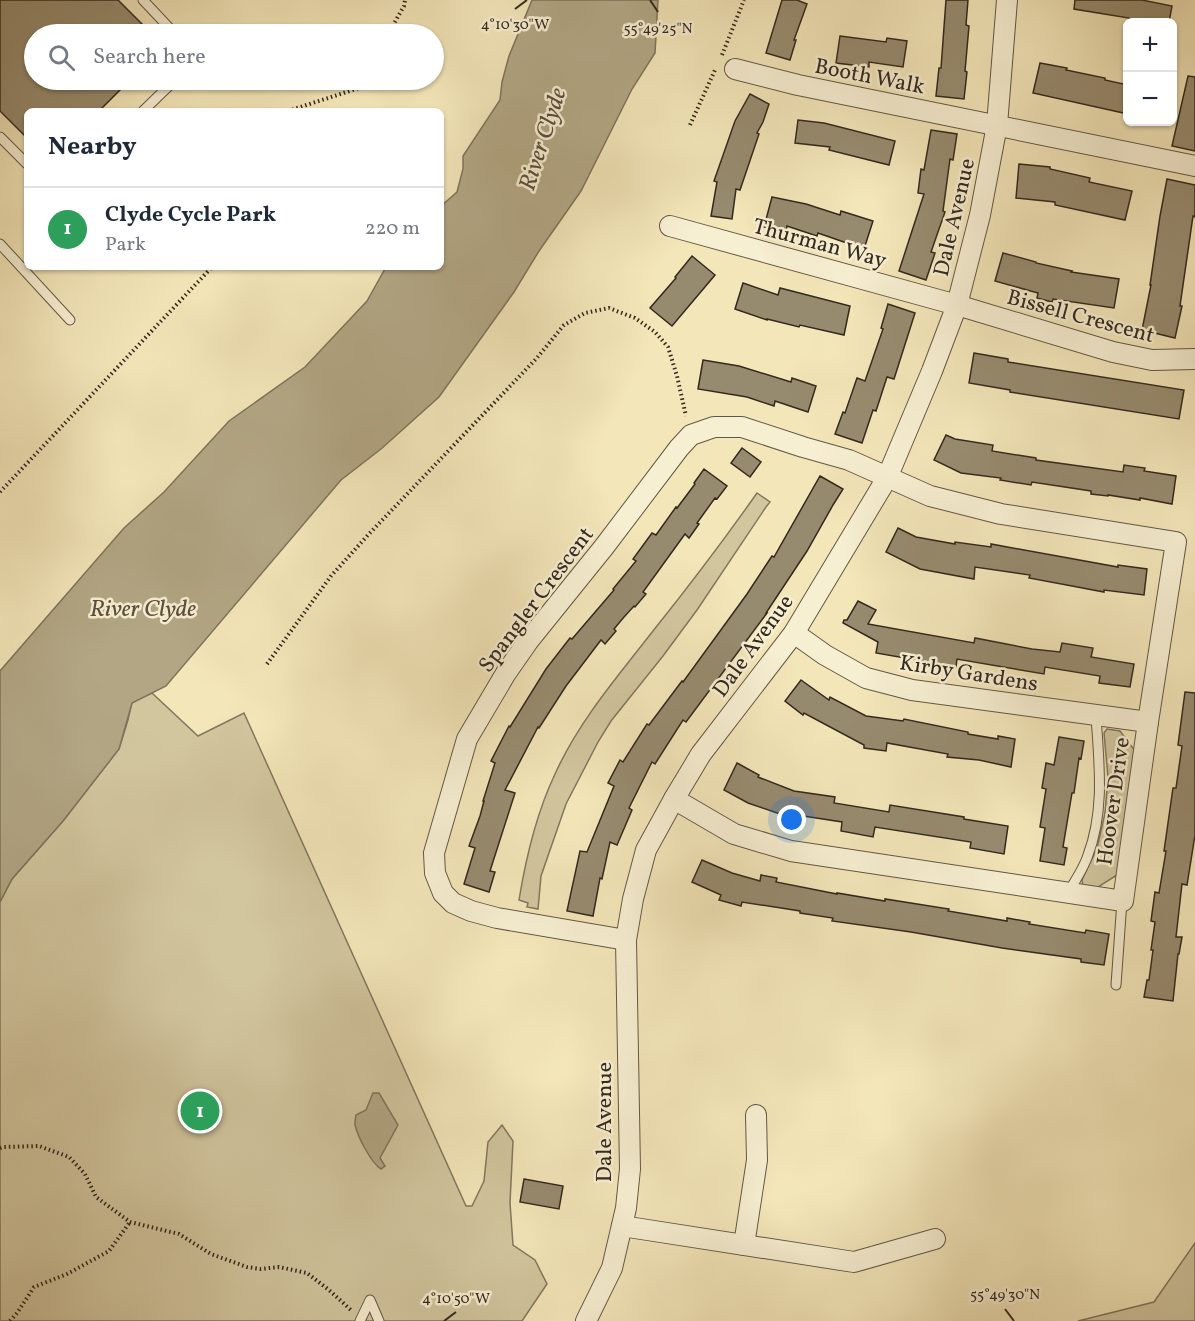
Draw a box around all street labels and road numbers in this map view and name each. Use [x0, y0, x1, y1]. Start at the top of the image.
street label: Booth Walk [812, 52, 927, 103]
street label: Dale Avenue [927, 155, 984, 280]
street label: Thurman Way [749, 212, 890, 277]
street label: Bissell Crescent [1003, 283, 1158, 352]
street label: Spangler Crescent [472, 521, 602, 680]
street label: Dale Avenue [706, 589, 802, 704]
street label: Kirby Gardens [897, 648, 1040, 701]
street label: Hoover Drive [1090, 735, 1139, 867]
street label: Dale Avenue [590, 1062, 621, 1182]

